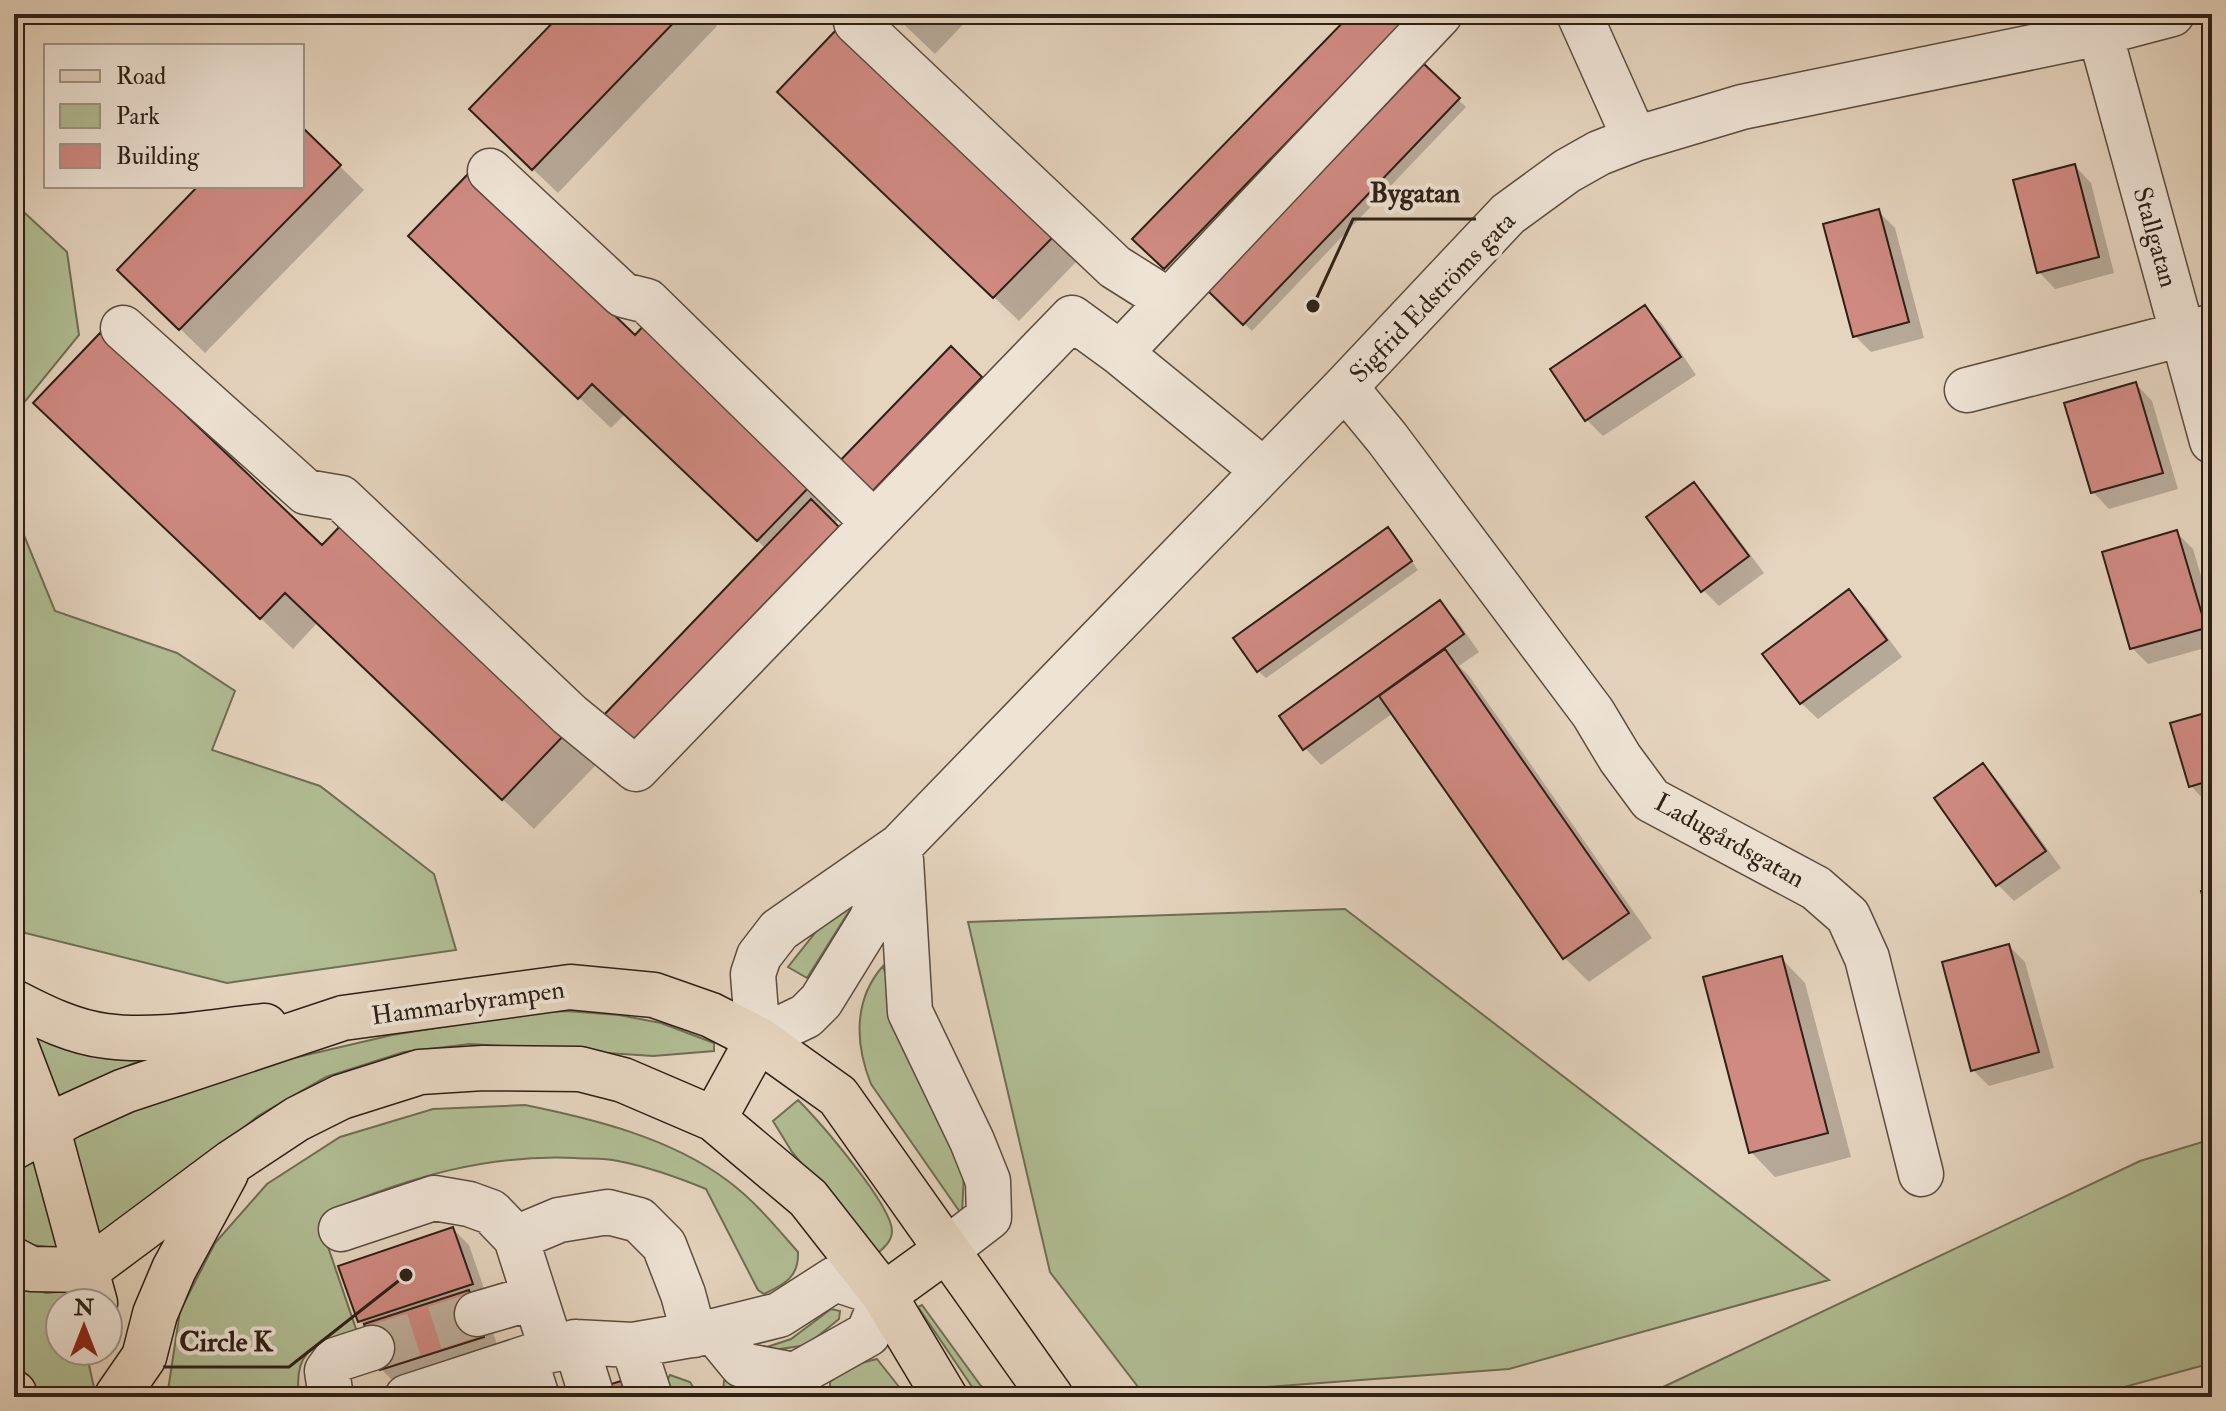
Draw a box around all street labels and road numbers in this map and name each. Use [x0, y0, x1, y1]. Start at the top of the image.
street label: Stallgatan [2125, 183, 2185, 291]
street label: Sigfrid Edströms gata [1343, 205, 1523, 390]
street label: Ladugårdsgatan [1649, 787, 1810, 895]
street label: Hammarbyrampen [370, 974, 567, 1033]

